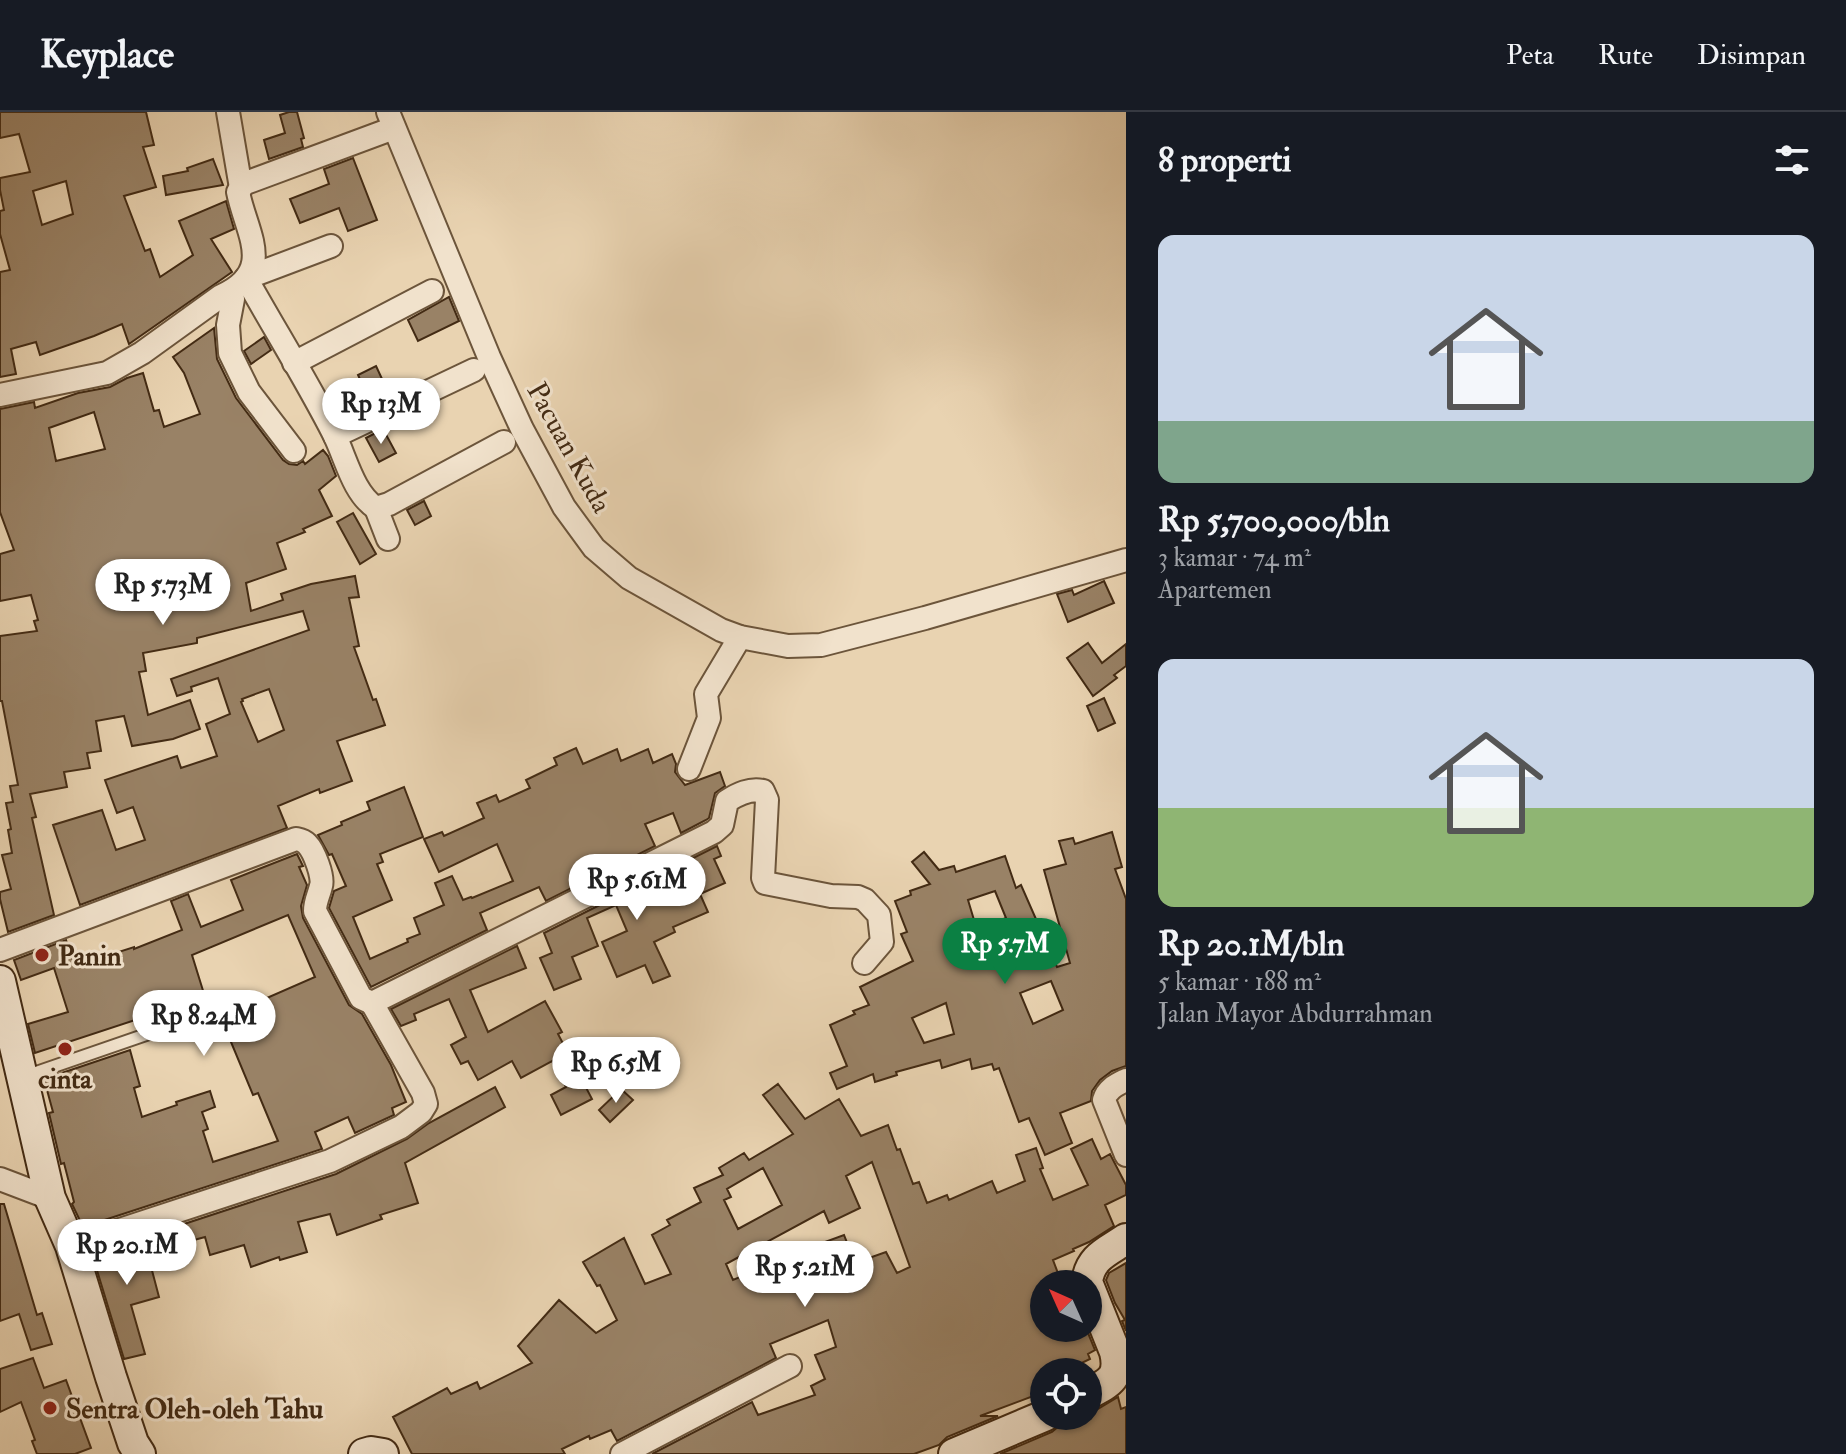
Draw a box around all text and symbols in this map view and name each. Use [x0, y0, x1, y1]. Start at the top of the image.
text: Keyplace [40, 31, 174, 79]
text: Peta [1506, 38, 1554, 73]
text: Rute [1598, 38, 1653, 73]
text: Disimpan [1697, 38, 1806, 73]
icon: filters [1770, 138, 1814, 182]
text: 8 properti [1158, 139, 1291, 182]
icon: home [1414, 287, 1558, 431]
street label: Pacuan Kuda [519, 376, 619, 519]
pin: Rp 13M [316, 378, 446, 446]
text: Rp 13M [340, 388, 422, 420]
text: Rp 5,700,000/bln [1158, 499, 1390, 542]
text: 3 kamar · 74 m² [1158, 542, 1311, 574]
pin: Rp 5.73M [80, 559, 246, 627]
text: Rp 5.73M [113, 569, 213, 601]
text: Apartemen [1158, 574, 1272, 606]
icon: home [1414, 711, 1558, 855]
pin: Rp 5.61M [554, 854, 720, 922]
text: Rp 5.61M [587, 864, 687, 896]
pin: Rp 5.7M [931, 918, 1079, 986]
text: Rp 20.1M/bln [1158, 923, 1345, 966]
text: Rp 5.7M [960, 928, 1050, 960]
place label: Panin [58, 939, 122, 974]
marker: Panin [33, 946, 51, 964]
text: 5 kamar · 188 m² [1158, 966, 1321, 998]
pin: Rp 8.24M [121, 990, 287, 1058]
text: Jalan Mayor Abdurrahman [1158, 998, 1433, 1030]
text: Rp 8.24M [151, 1000, 257, 1032]
pin: Rp 6.5M [542, 1037, 690, 1105]
marker: cinta [56, 1040, 74, 1058]
text: Rp 6.5M [570, 1047, 662, 1079]
place label: cinta [38, 1062, 93, 1097]
pin: Rp 20.1M [44, 1219, 210, 1287]
text: Rp 20.1M [75, 1229, 179, 1261]
pin: Rp 5.21M [722, 1241, 888, 1309]
text: Rp 5.21M [755, 1251, 855, 1283]
north arrow [1030, 1270, 1102, 1342]
map controls [1030, 1270, 1102, 1430]
button: locate [1030, 1358, 1102, 1430]
place label: Sentra Oleh-oleh Tahu [66, 1392, 324, 1427]
marker: Sentra Oleh-oleh Tahu [41, 1399, 59, 1417]

